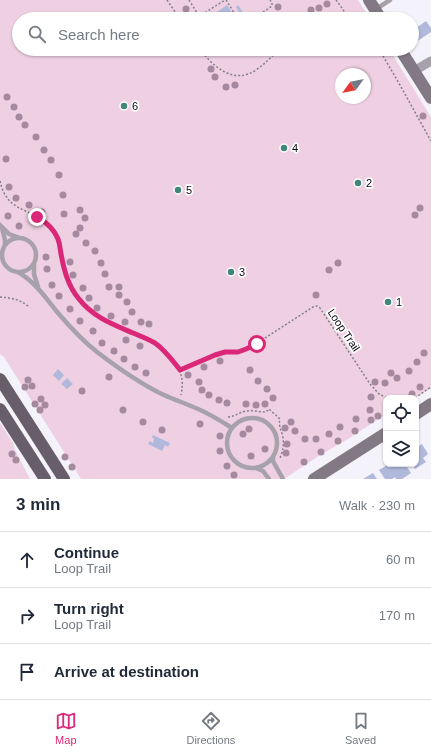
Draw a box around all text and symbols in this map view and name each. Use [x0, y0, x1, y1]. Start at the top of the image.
search box [12, 12, 419, 56]
icon: search [26, 23, 48, 45]
text: Search here [58, 26, 140, 43]
north arrow [335, 68, 371, 104]
place label: 6 [132, 100, 138, 112]
marker: 6 [119, 101, 129, 111]
place label: 4 [292, 142, 298, 154]
marker: 4 [279, 143, 289, 153]
place label: 2 [366, 177, 372, 189]
marker: 2 [353, 178, 363, 188]
place label: 5 [186, 184, 192, 196]
marker: 5 [173, 185, 183, 195]
route end [28, 208, 46, 226]
place label: 3 [239, 266, 245, 278]
marker: 3 [226, 267, 236, 277]
place label: 1 [396, 296, 402, 308]
marker: 1 [383, 297, 393, 307]
street label: Loop Trail [326, 307, 362, 353]
route start [248, 335, 266, 353]
map controls [383, 395, 419, 467]
button: locate [383, 395, 419, 431]
button: layers [383, 431, 419, 467]
text: 3 min [16, 495, 60, 514]
text: Walk · 230 m [339, 498, 415, 513]
text: Continue [54, 544, 119, 561]
icon: ahead [16, 549, 38, 571]
text: 60 m [386, 552, 415, 567]
text: Loop Trail [54, 561, 111, 576]
text: Turn right [54, 600, 124, 617]
icon: right [16, 605, 38, 627]
text: 170 m [379, 608, 415, 623]
text: Loop Trail [54, 617, 111, 632]
icon: arrive [16, 661, 38, 683]
text: Arrive at destination [54, 663, 199, 680]
tab: Map [55, 710, 77, 746]
tab: Directions [186, 710, 235, 746]
tab: Saved [345, 710, 376, 746]

